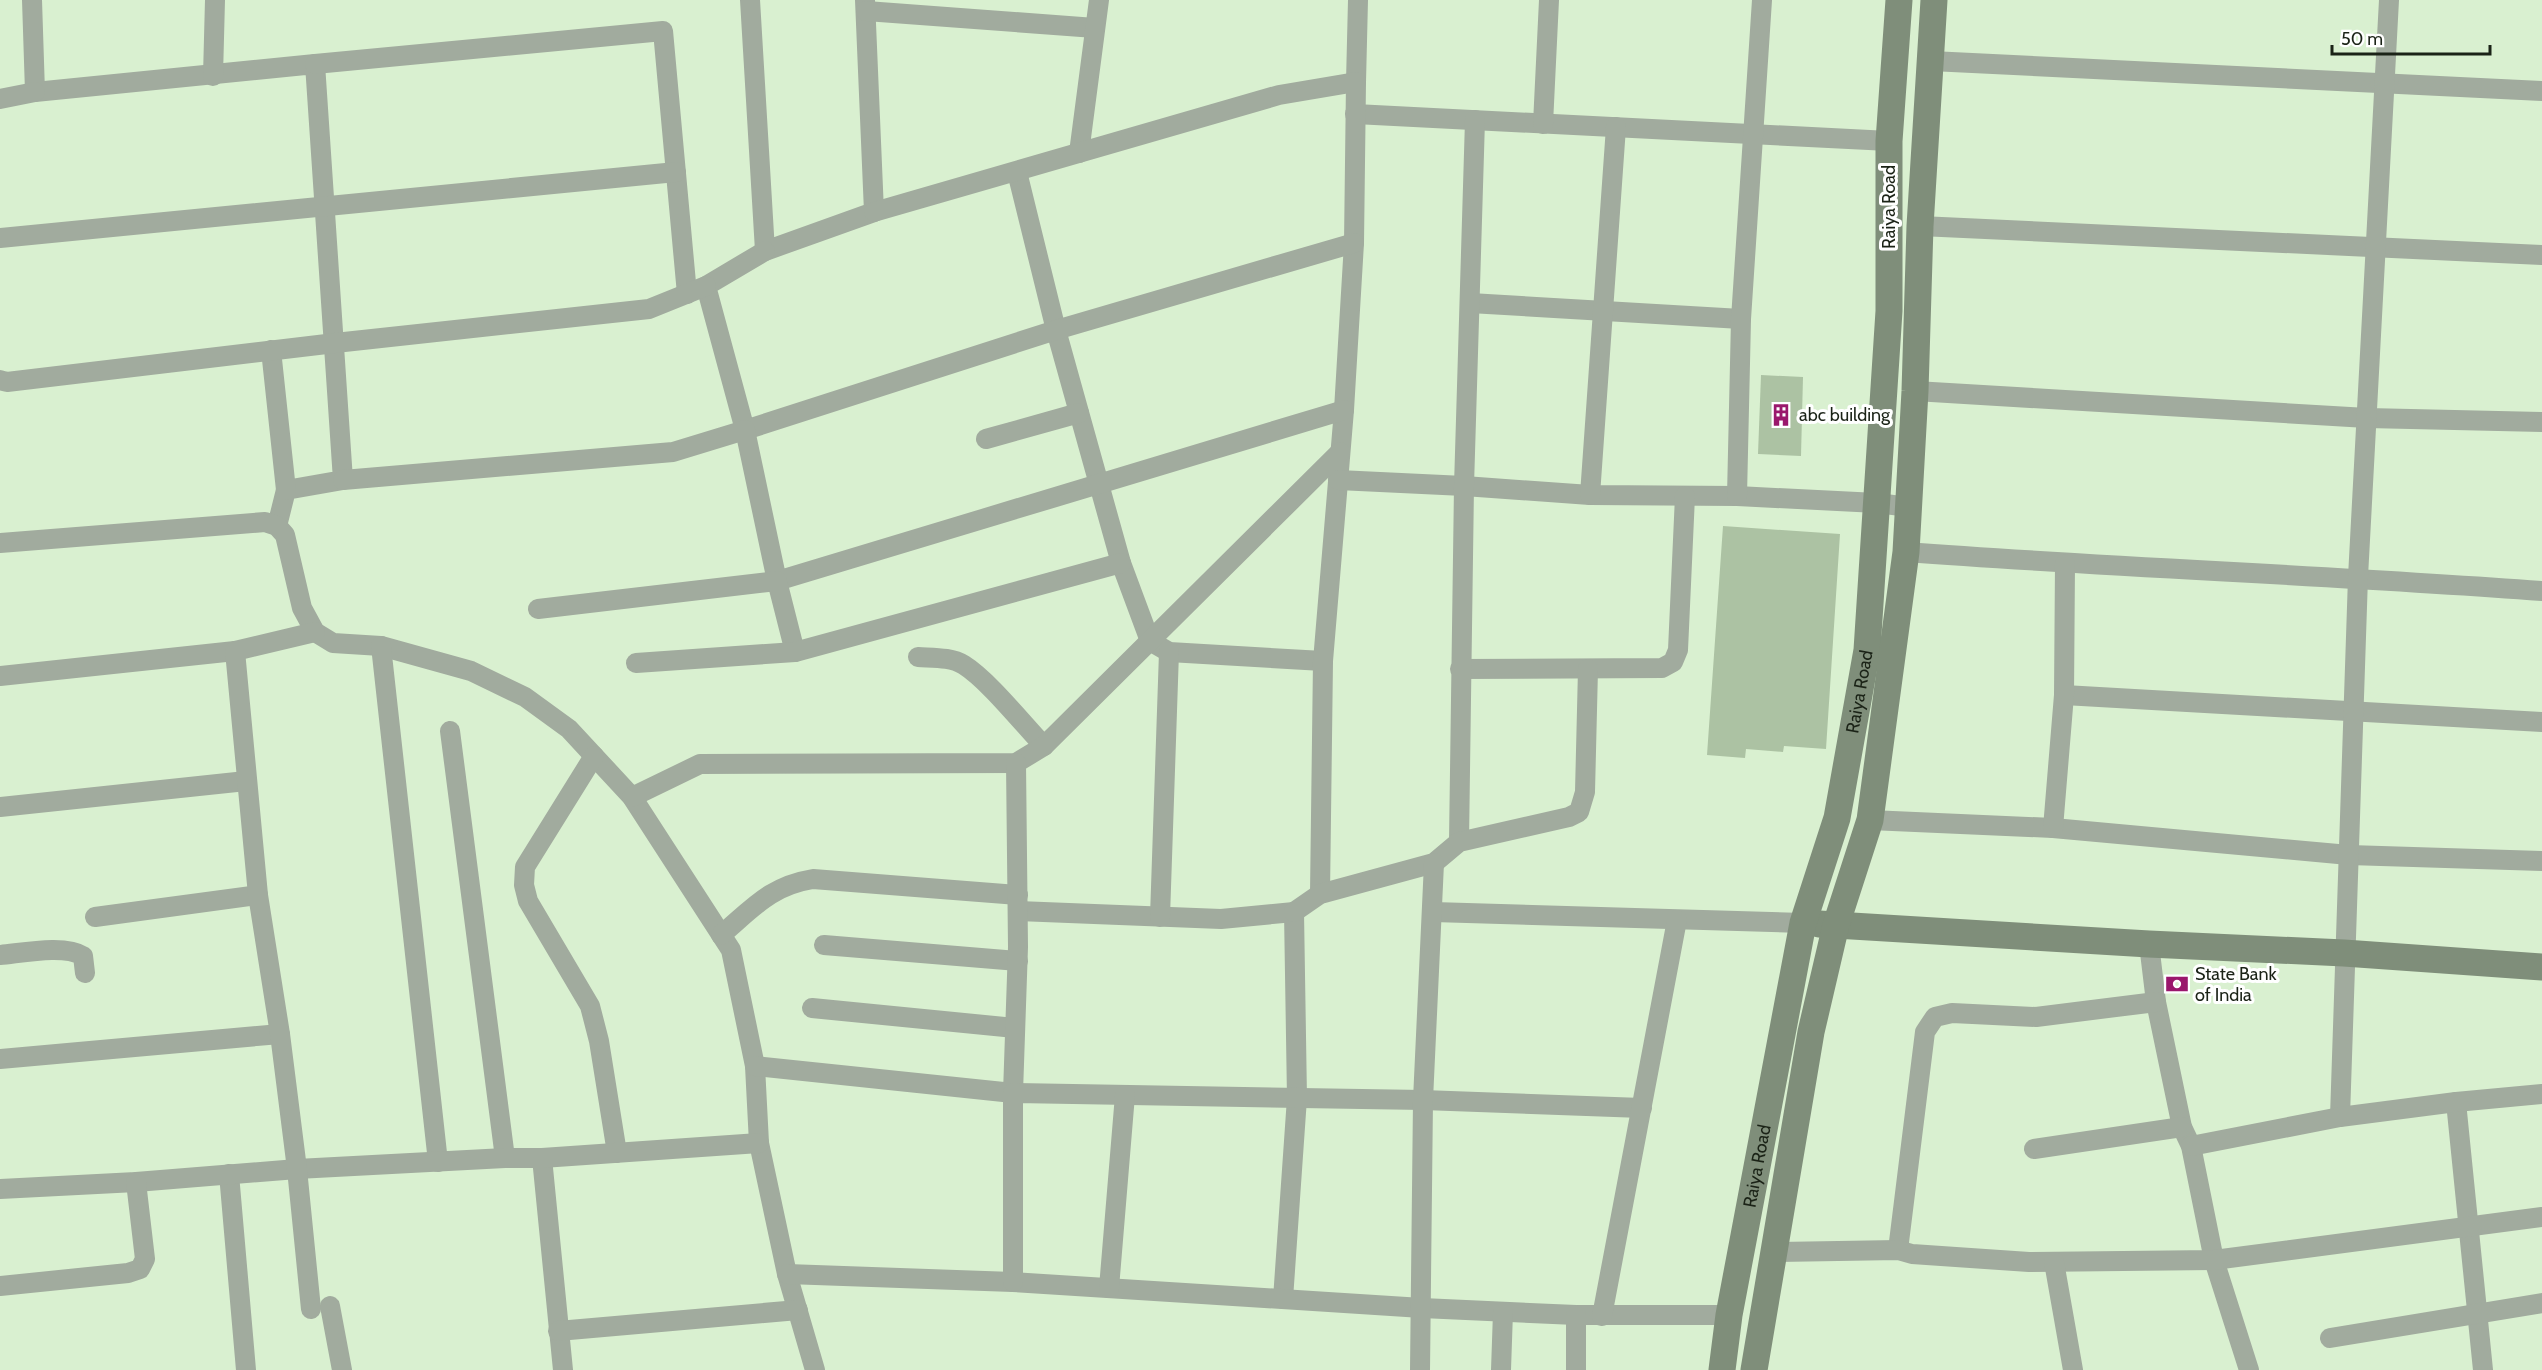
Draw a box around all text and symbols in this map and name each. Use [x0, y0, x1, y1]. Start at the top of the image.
scale bar [2332, 18, 2490, 56]
text: 50 m [2341, 28, 2383, 50]
street label: Raiya Road [1878, 165, 1900, 249]
building icon: abc building [1768, 402, 1794, 428]
place label: abc building [1799, 404, 1891, 426]
street label: Raiya Road [1841, 648, 1878, 735]
place label: State Bank of India [2195, 963, 2277, 1006]
bank icon: State Bank of India [2164, 971, 2190, 997]
street label: Raiya Road [1739, 1123, 1776, 1209]

